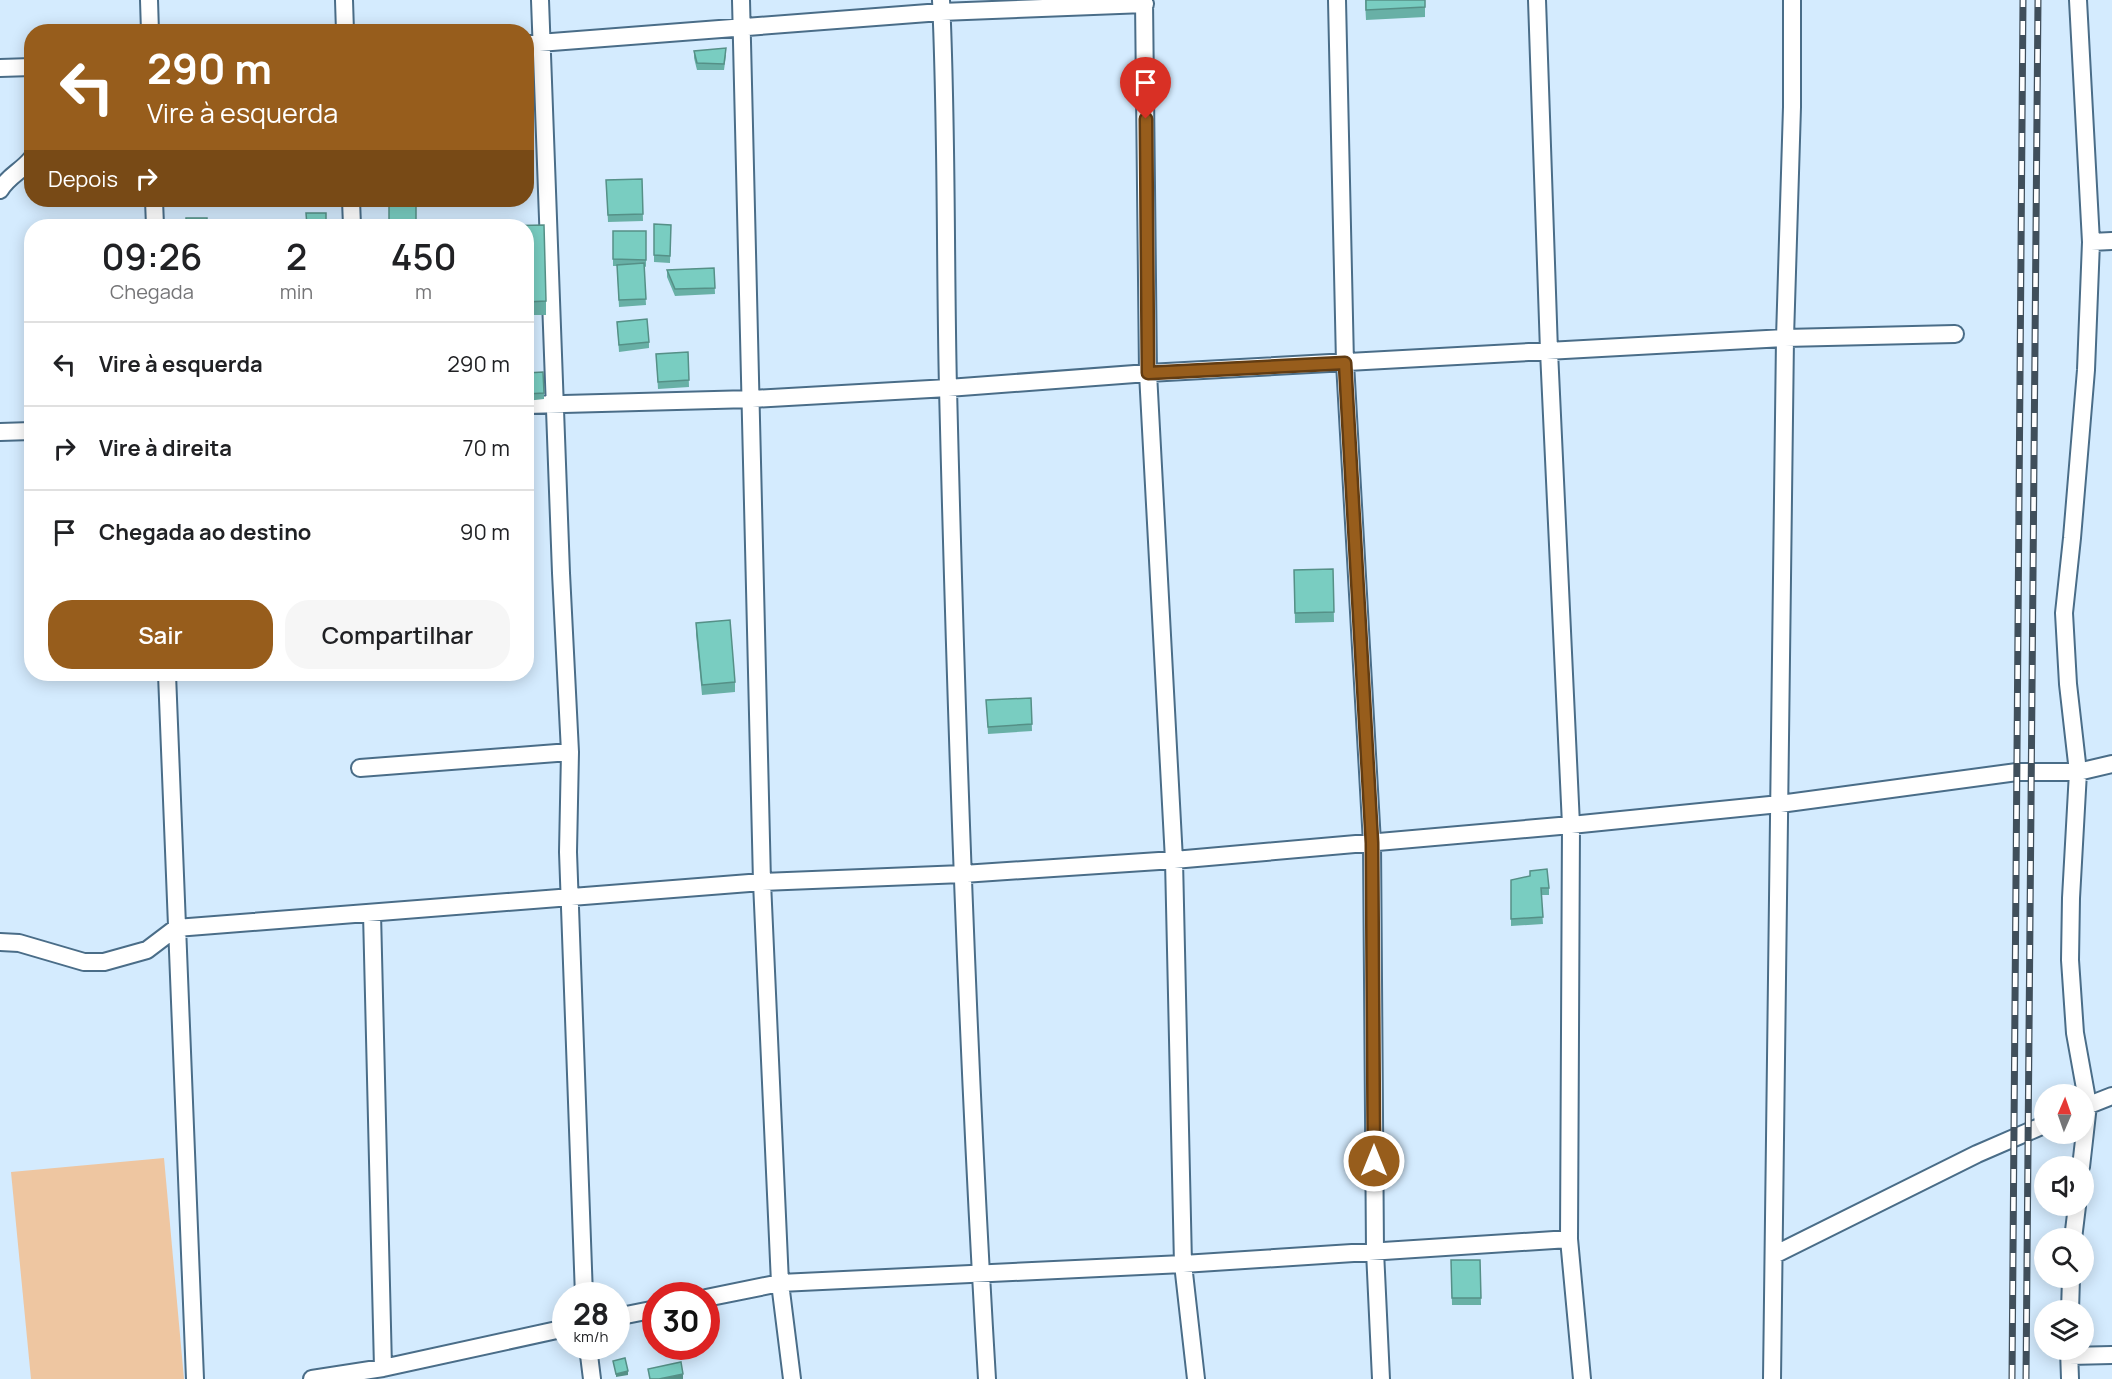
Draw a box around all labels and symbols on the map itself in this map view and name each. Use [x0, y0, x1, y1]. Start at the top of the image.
pin [1120, 57, 1171, 119]
north arrow [2034, 1084, 2094, 1144]
position arrow [1342, 1129, 1406, 1193]
speed limit sign: 30 [642, 1282, 720, 1360]

